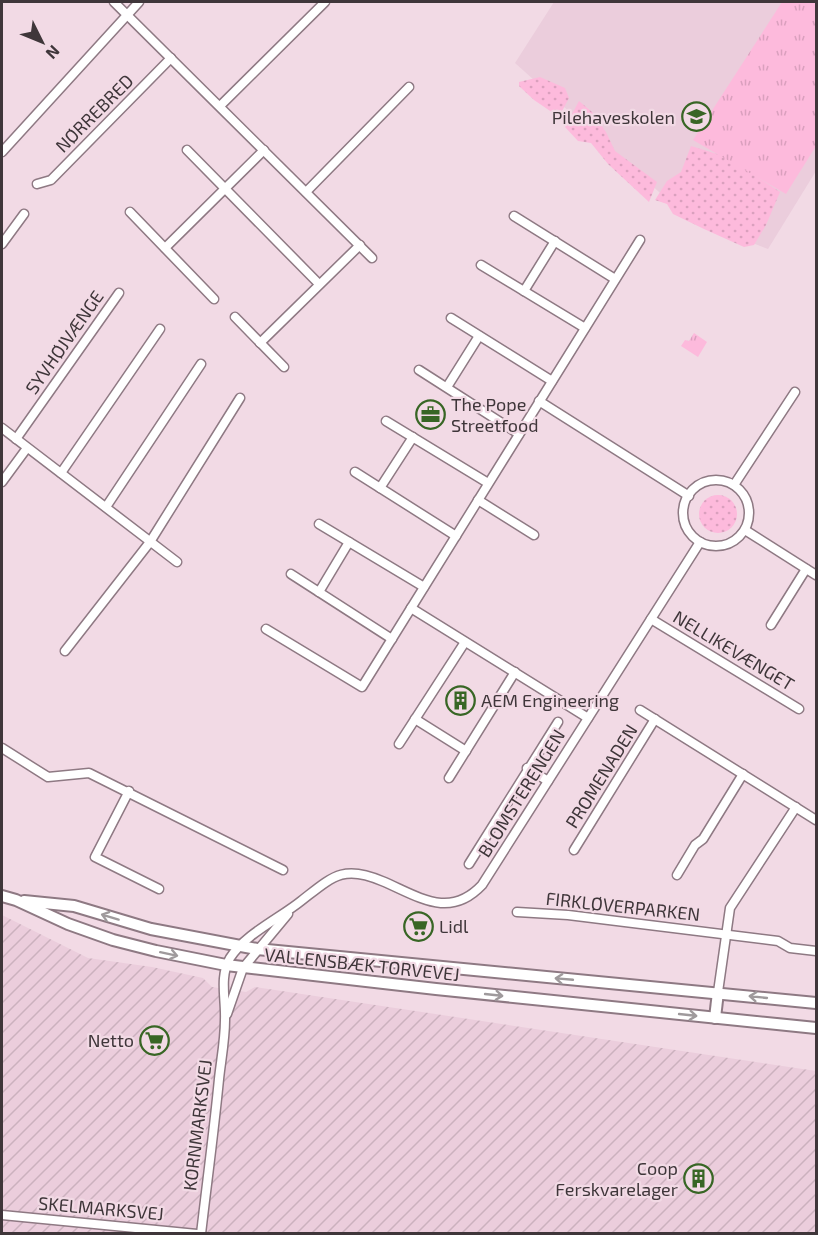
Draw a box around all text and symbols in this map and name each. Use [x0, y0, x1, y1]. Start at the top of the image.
north arrow [12, 12, 72, 72]
text: N [42, 42, 64, 63]
street label: NØRREBRED [50, 69, 138, 157]
school or university icon: Pilehaveskolen [680, 101, 712, 133]
place label: Pilehaveskolen [552, 106, 675, 128]
street label: SYVHØJVÆNGE [20, 286, 108, 398]
place label: The Pope Streetfood [451, 393, 538, 436]
office icon: The Pope Streetfood [414, 398, 446, 430]
street label: NELLIKEVÆNGET [670, 605, 799, 695]
building icon: AEM Engineering [444, 684, 476, 716]
place label: AEM Engineering [481, 689, 619, 711]
street label: PROMENADEN [560, 720, 642, 832]
street label: BLOMSTERENGEN [473, 725, 569, 861]
street label: FIRKLØVERPARKEN [545, 887, 701, 925]
supermarket icon: Lidl [402, 910, 434, 942]
one-way arrow [101, 911, 120, 922]
place label: Lidl [439, 915, 469, 937]
street label: VALLENSBÆK TORVEVEJ [263, 943, 461, 985]
one-way arrow [159, 949, 179, 960]
one-way arrow [555, 973, 575, 984]
one-way arrow [483, 990, 503, 1001]
one-way arrow [749, 991, 769, 1002]
one-way arrow [677, 1010, 697, 1021]
supermarket icon: Netto [139, 1024, 171, 1056]
place label: Netto [88, 1029, 134, 1051]
street label: KORNMARKSVEJ [178, 1058, 216, 1192]
place label: Coop Ferskvarelager [555, 1157, 678, 1200]
building icon: Coop Ferskvarelager [683, 1162, 715, 1194]
street label: SKELMARKSVEJ [37, 1192, 165, 1224]

